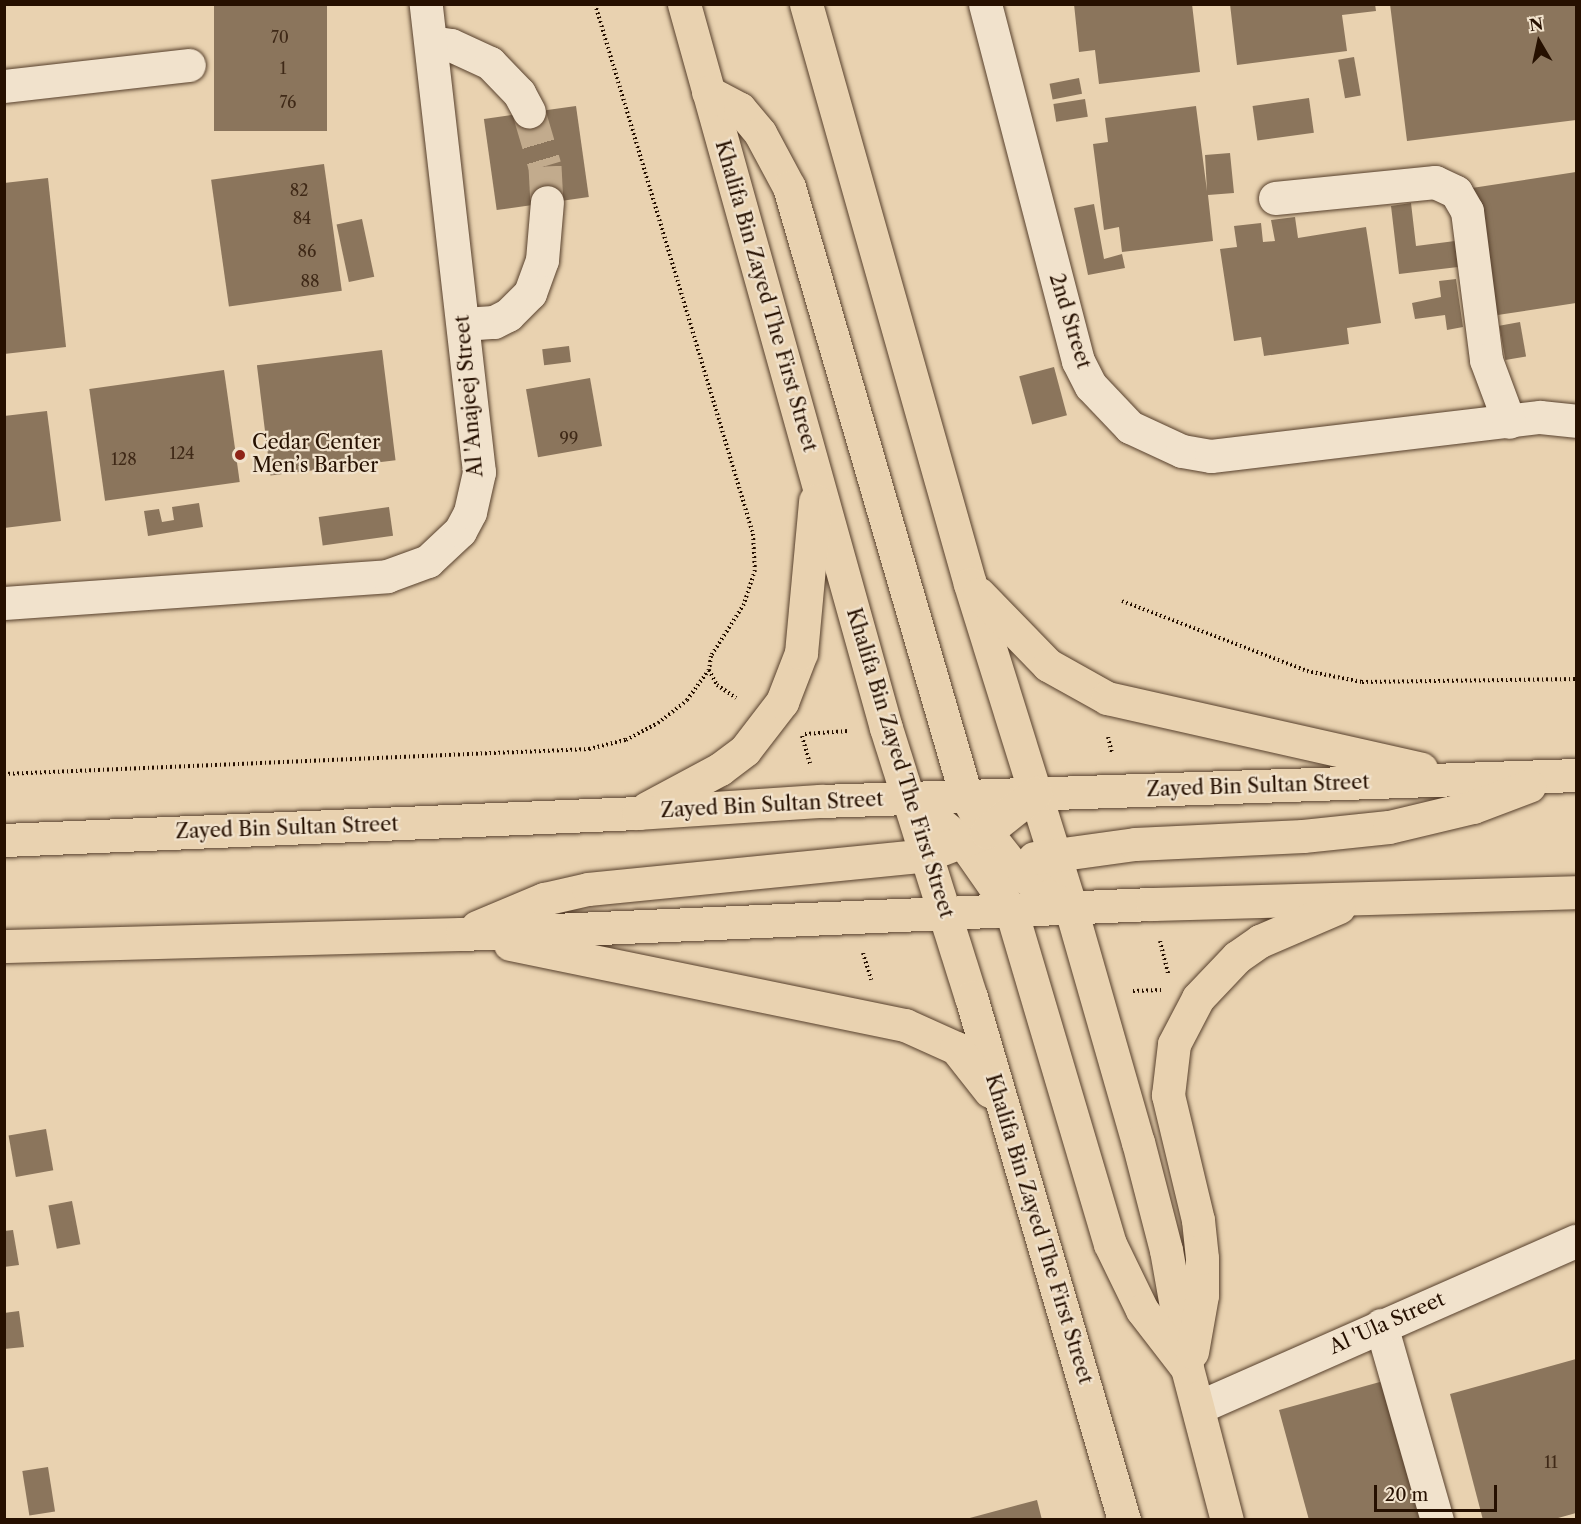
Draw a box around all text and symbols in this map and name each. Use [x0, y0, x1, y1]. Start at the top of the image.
north arrow [1509, 12, 1569, 72]
text: N [1528, 13, 1545, 35]
house number: 70 [271, 27, 289, 47]
house number: 1 [280, 58, 286, 78]
house number: 76 [280, 92, 296, 112]
street label: Khalifa Bin Zayed The First Street [710, 137, 822, 455]
house number: 82 [290, 180, 308, 200]
house number: 84 [293, 208, 311, 228]
house number: 86 [298, 241, 316, 261]
house number: 88 [301, 271, 319, 291]
street label: 2nd Street [1044, 271, 1096, 371]
street label: Al 'Anajeej Street [450, 314, 488, 478]
house number: 99 [560, 428, 578, 448]
place label: Cedar Center Men’s Barber [252, 431, 381, 478]
house number: 124 [169, 443, 195, 463]
marker: Cedar Center Men’s Barber [233, 448, 247, 462]
house number: 128 [111, 449, 137, 469]
street label: Khalifa Bin Zayed The First Street [841, 605, 959, 921]
street label: Zayed Bin Sultan Street [1146, 770, 1370, 802]
street label: Zayed Bin Sultan Street [660, 787, 884, 823]
street label: Zayed Bin Sultan Street [175, 812, 399, 844]
street label: Khalifa Bin Zayed The First Street [980, 1071, 1098, 1387]
street label: Al 'Ula Street [1325, 1287, 1449, 1359]
house number: 11 [1544, 1452, 1558, 1472]
scale bar [1377, 1473, 1500, 1511]
text: 20 m [1385, 1484, 1428, 1506]

